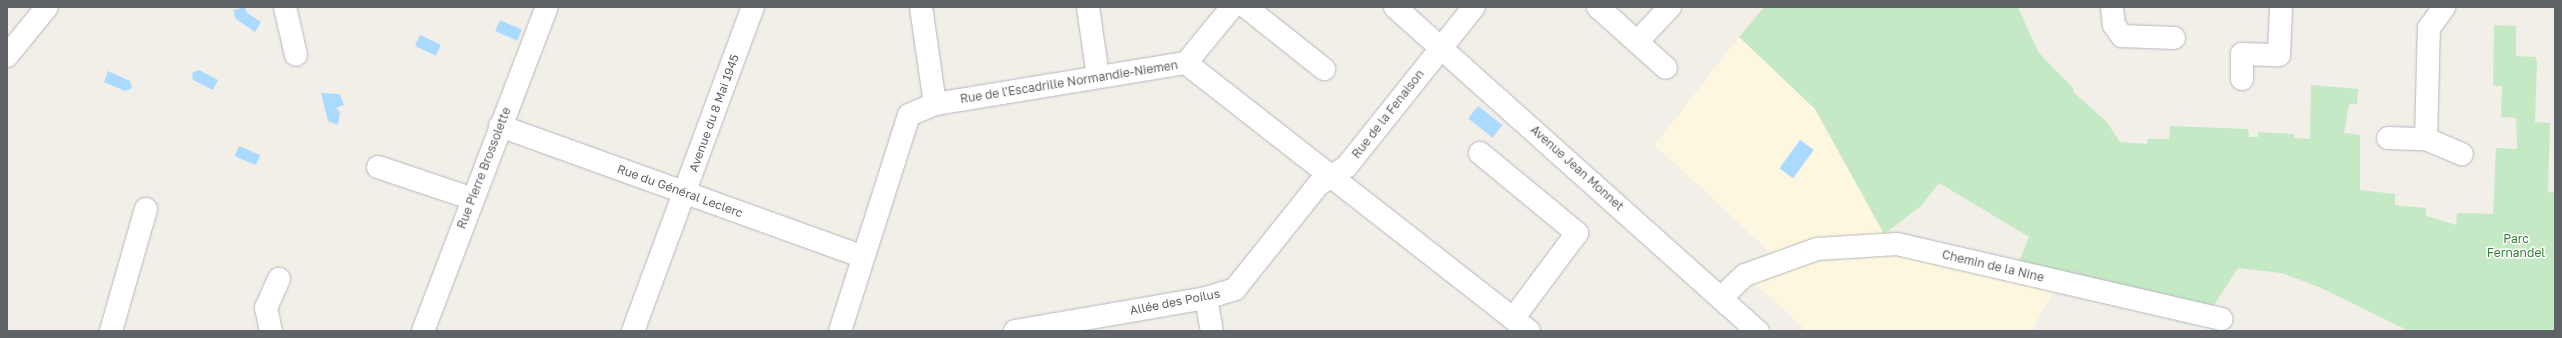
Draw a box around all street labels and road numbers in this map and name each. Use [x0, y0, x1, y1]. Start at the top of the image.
street label: Avenue du 8 Mai 1945 [686, 52, 742, 174]
street label: Rue de l'Escadrille Normandie-Niemen [959, 58, 1179, 106]
street label: Rue de la Fenaison [1349, 67, 1427, 161]
street label: Rue Pierre Brossolette [454, 105, 514, 231]
street label: Avenue Jean Monnet [1528, 122, 1626, 214]
street label: Rue du Général Leclerc [615, 162, 745, 220]
street label: Chemin de la Nine [1941, 247, 2045, 285]
street label: Allée des Poilus [1129, 286, 1221, 318]

